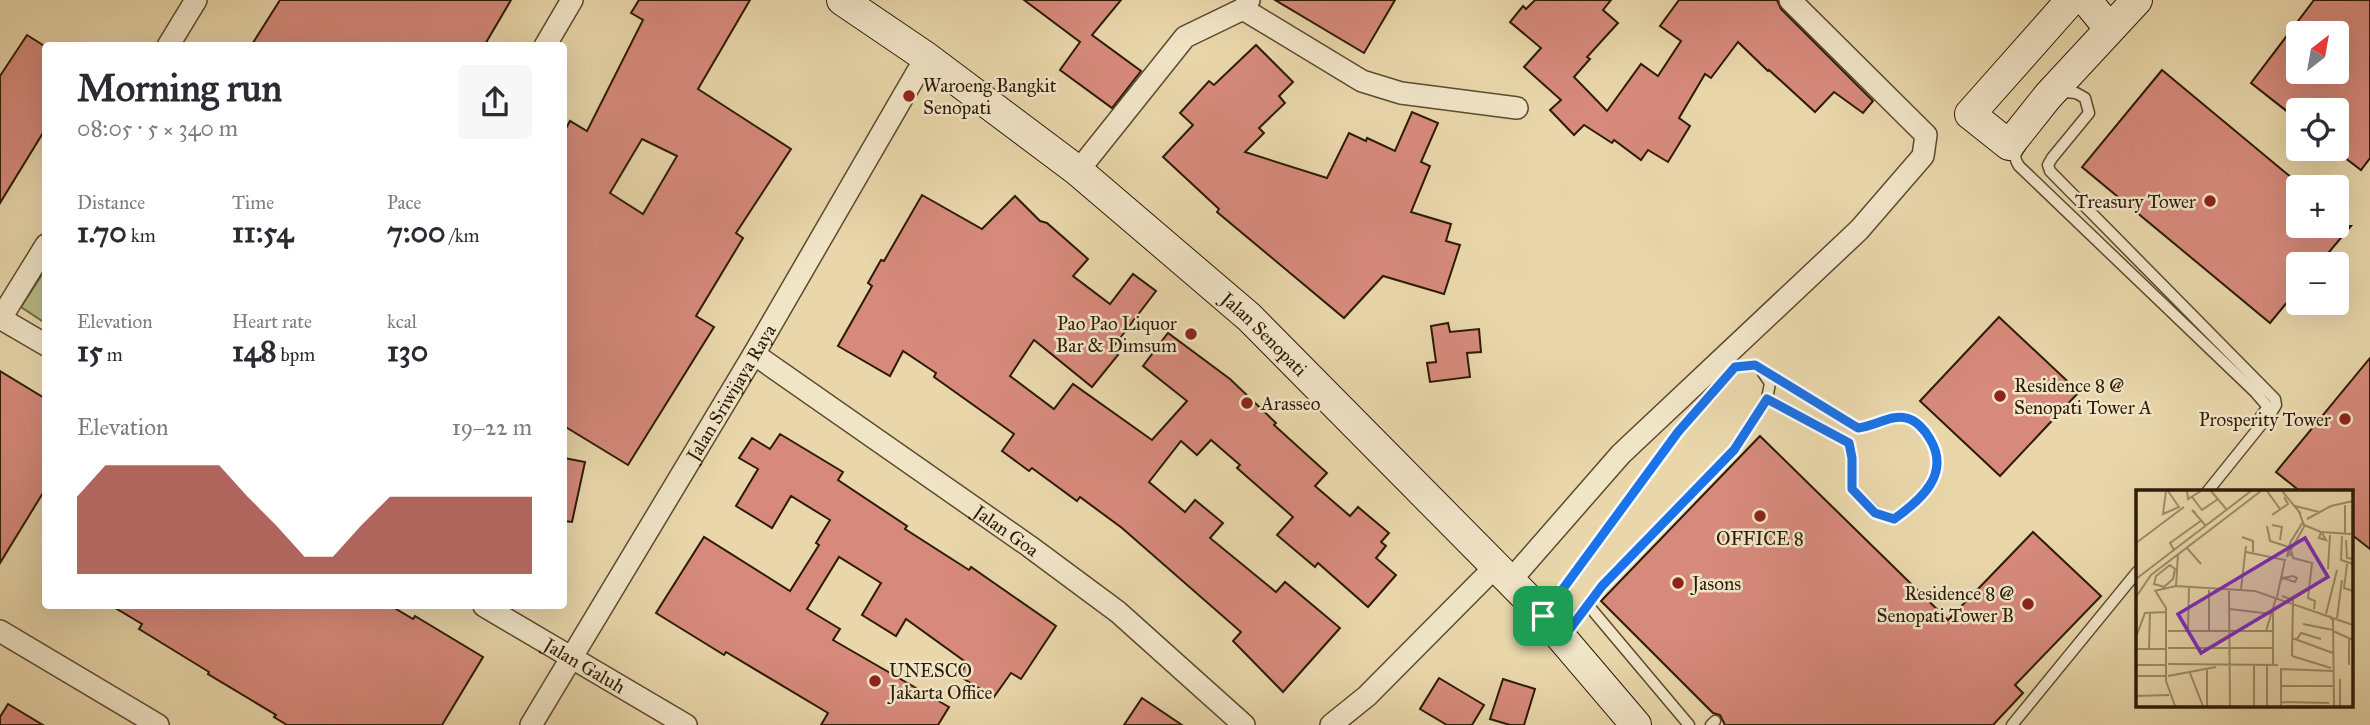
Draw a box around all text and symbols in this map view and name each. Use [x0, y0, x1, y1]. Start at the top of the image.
north arrow [2286, 21, 2348, 84]
map controls [2286, 21, 2349, 315]
text: Morning run [77, 65, 282, 111]
button: share [458, 65, 532, 139]
place label: Waroeng Bangkit Senopati [923, 74, 1057, 119]
marker: Waroeng Bangkit Senopati [901, 88, 917, 104]
button: locate [2286, 98, 2349, 161]
text: 08:05 · 5 × 340 m [77, 114, 238, 142]
button: + [2286, 175, 2349, 238]
place label: Treasury Tower [2075, 190, 2197, 213]
text: Distance [77, 191, 145, 214]
text: Time [232, 191, 274, 214]
text: Pace [387, 191, 421, 214]
marker: Treasury Tower [2202, 193, 2218, 209]
text: 1.70 [77, 214, 127, 250]
text: 11:54 [232, 214, 293, 250]
text: 7:00 [387, 214, 446, 250]
text: km [127, 224, 156, 247]
text: /km [446, 224, 480, 247]
button: − [2286, 252, 2349, 315]
street label: Jalan Senopati [1214, 286, 1312, 381]
text: Elevation [77, 310, 152, 333]
text: Heart rate [232, 310, 312, 333]
text: kcal [387, 310, 417, 333]
place label: Pao Pao Liquor Bar & Dimsum [1056, 312, 1178, 357]
street label: Jalan Sriwijaya Raya [680, 319, 781, 467]
marker: Pao Pao Liquor Bar & Dimsum [1183, 326, 1199, 342]
text: 15 [77, 333, 103, 369]
text: 148 [232, 333, 277, 369]
text: 130 [387, 333, 428, 369]
text: m [103, 343, 123, 366]
text: bpm [277, 343, 315, 366]
place label: Residence 8 @ Senopati Tower A [2014, 374, 2152, 419]
marker: Residence 8 @ Senopati Tower A [1992, 388, 2008, 404]
place label: Arasseo [1260, 392, 1321, 415]
marker: Arasseo [1239, 395, 1255, 411]
place label: Prosperity Tower [2199, 408, 2332, 431]
marker: Prosperity Tower [2337, 411, 2353, 427]
text: Elevation [77, 413, 168, 441]
text: 19–22 m [452, 413, 532, 441]
inset map [2136, 490, 2352, 708]
street label: Jalan Goa [967, 499, 1044, 562]
marker: OFFICE 8 [1752, 508, 1768, 524]
place label: OFFICE 8 [1716, 527, 1804, 550]
place label: Jasons [1690, 572, 1741, 596]
marker: Jasons [1670, 575, 1686, 591]
place label: Residence 8 @ Senopati Tower B [1877, 582, 2014, 627]
pin [1513, 586, 1573, 646]
marker: Residence 8 @ Senopati Tower B [2020, 596, 2036, 612]
icon: arrive [1524, 597, 1562, 635]
street label: Jalan Galuh [538, 632, 630, 699]
place label: UNESCO Jakarta Office [887, 659, 993, 705]
marker: UNESCO Jakarta Office [867, 673, 883, 689]

